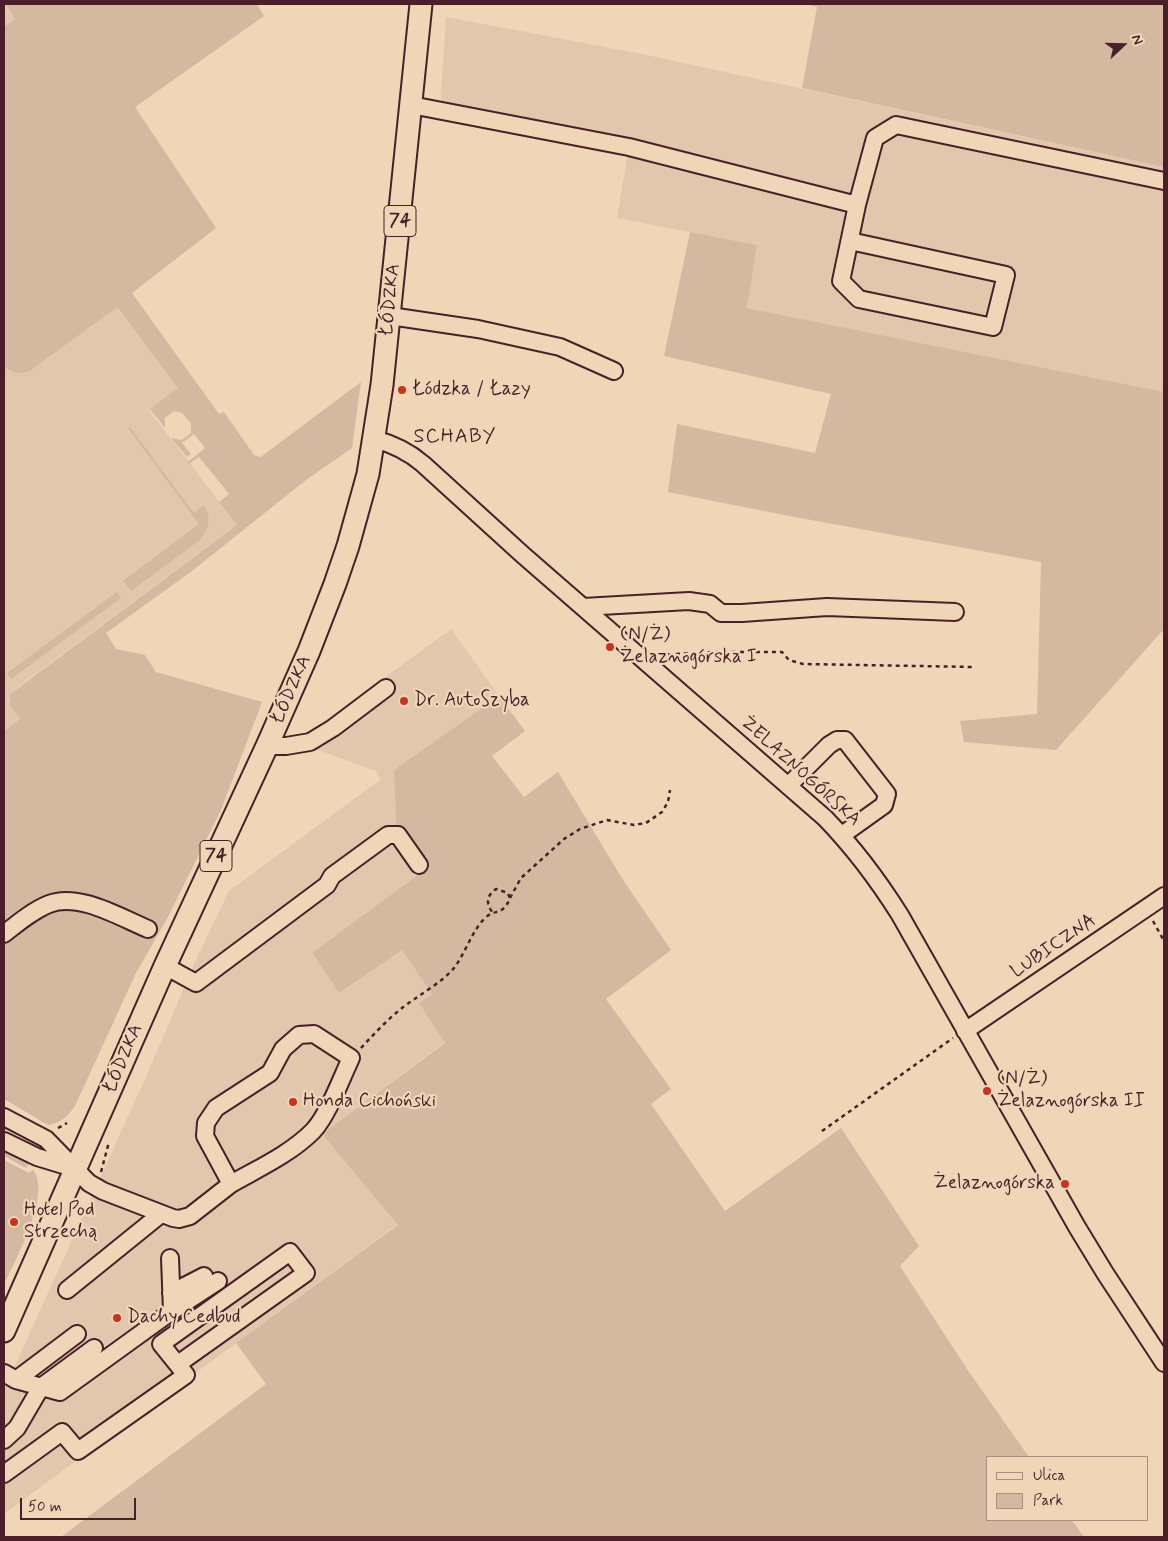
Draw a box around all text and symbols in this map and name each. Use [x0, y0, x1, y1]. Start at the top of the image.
north arrow [1098, 20, 1148, 70]
text: N [1127, 32, 1147, 47]
road number: 74 [384, 206, 416, 237]
street label: ŁÓDZKA [376, 263, 406, 337]
place label: Łódzka / Łazy [412, 379, 531, 401]
marker: Łódzka / Łazy [396, 384, 408, 396]
district label: SCHABY [415, 426, 495, 450]
place label: (N/Ż) Żelaznogórska I [620, 625, 757, 669]
marker: (N/Ż) Żelaznogórska I [604, 641, 616, 653]
street label: ŁÓDZKA [267, 652, 317, 728]
place label: Dr. AutoSzyba [414, 690, 530, 712]
marker: Dr. AutoSzyba [398, 695, 410, 707]
street label: ŻELAZNOGÓRSKA [735, 712, 865, 832]
road number: 74 [200, 840, 232, 871]
street label: LUBICZNA [1007, 910, 1101, 984]
street label: ŁÓDZKA [99, 1021, 149, 1097]
place label: (N/Ż) Żelaznogórska II [997, 1069, 1145, 1113]
marker: (N/Ż) Żelaznogórska II [981, 1085, 993, 1097]
place label: Honda Cichoński [303, 1091, 436, 1113]
marker: Honda Cichoński [287, 1096, 299, 1108]
place label: Żelaznogórska [933, 1173, 1055, 1195]
marker: Żelaznogórska [1059, 1178, 1071, 1190]
place label: Hotel Pod Strzechą [24, 1200, 97, 1244]
marker: Hotel Pod Strzechą [8, 1216, 20, 1228]
place label: Dachy Cedbud [127, 1307, 241, 1329]
marker: Dachy Cedbud [111, 1312, 123, 1324]
legend [986, 1456, 1148, 1521]
text: Ulica [1033, 1466, 1065, 1486]
scale bar [22, 1488, 139, 1520]
text: Park [1033, 1491, 1063, 1511]
text: 50 m [28, 1497, 62, 1517]

